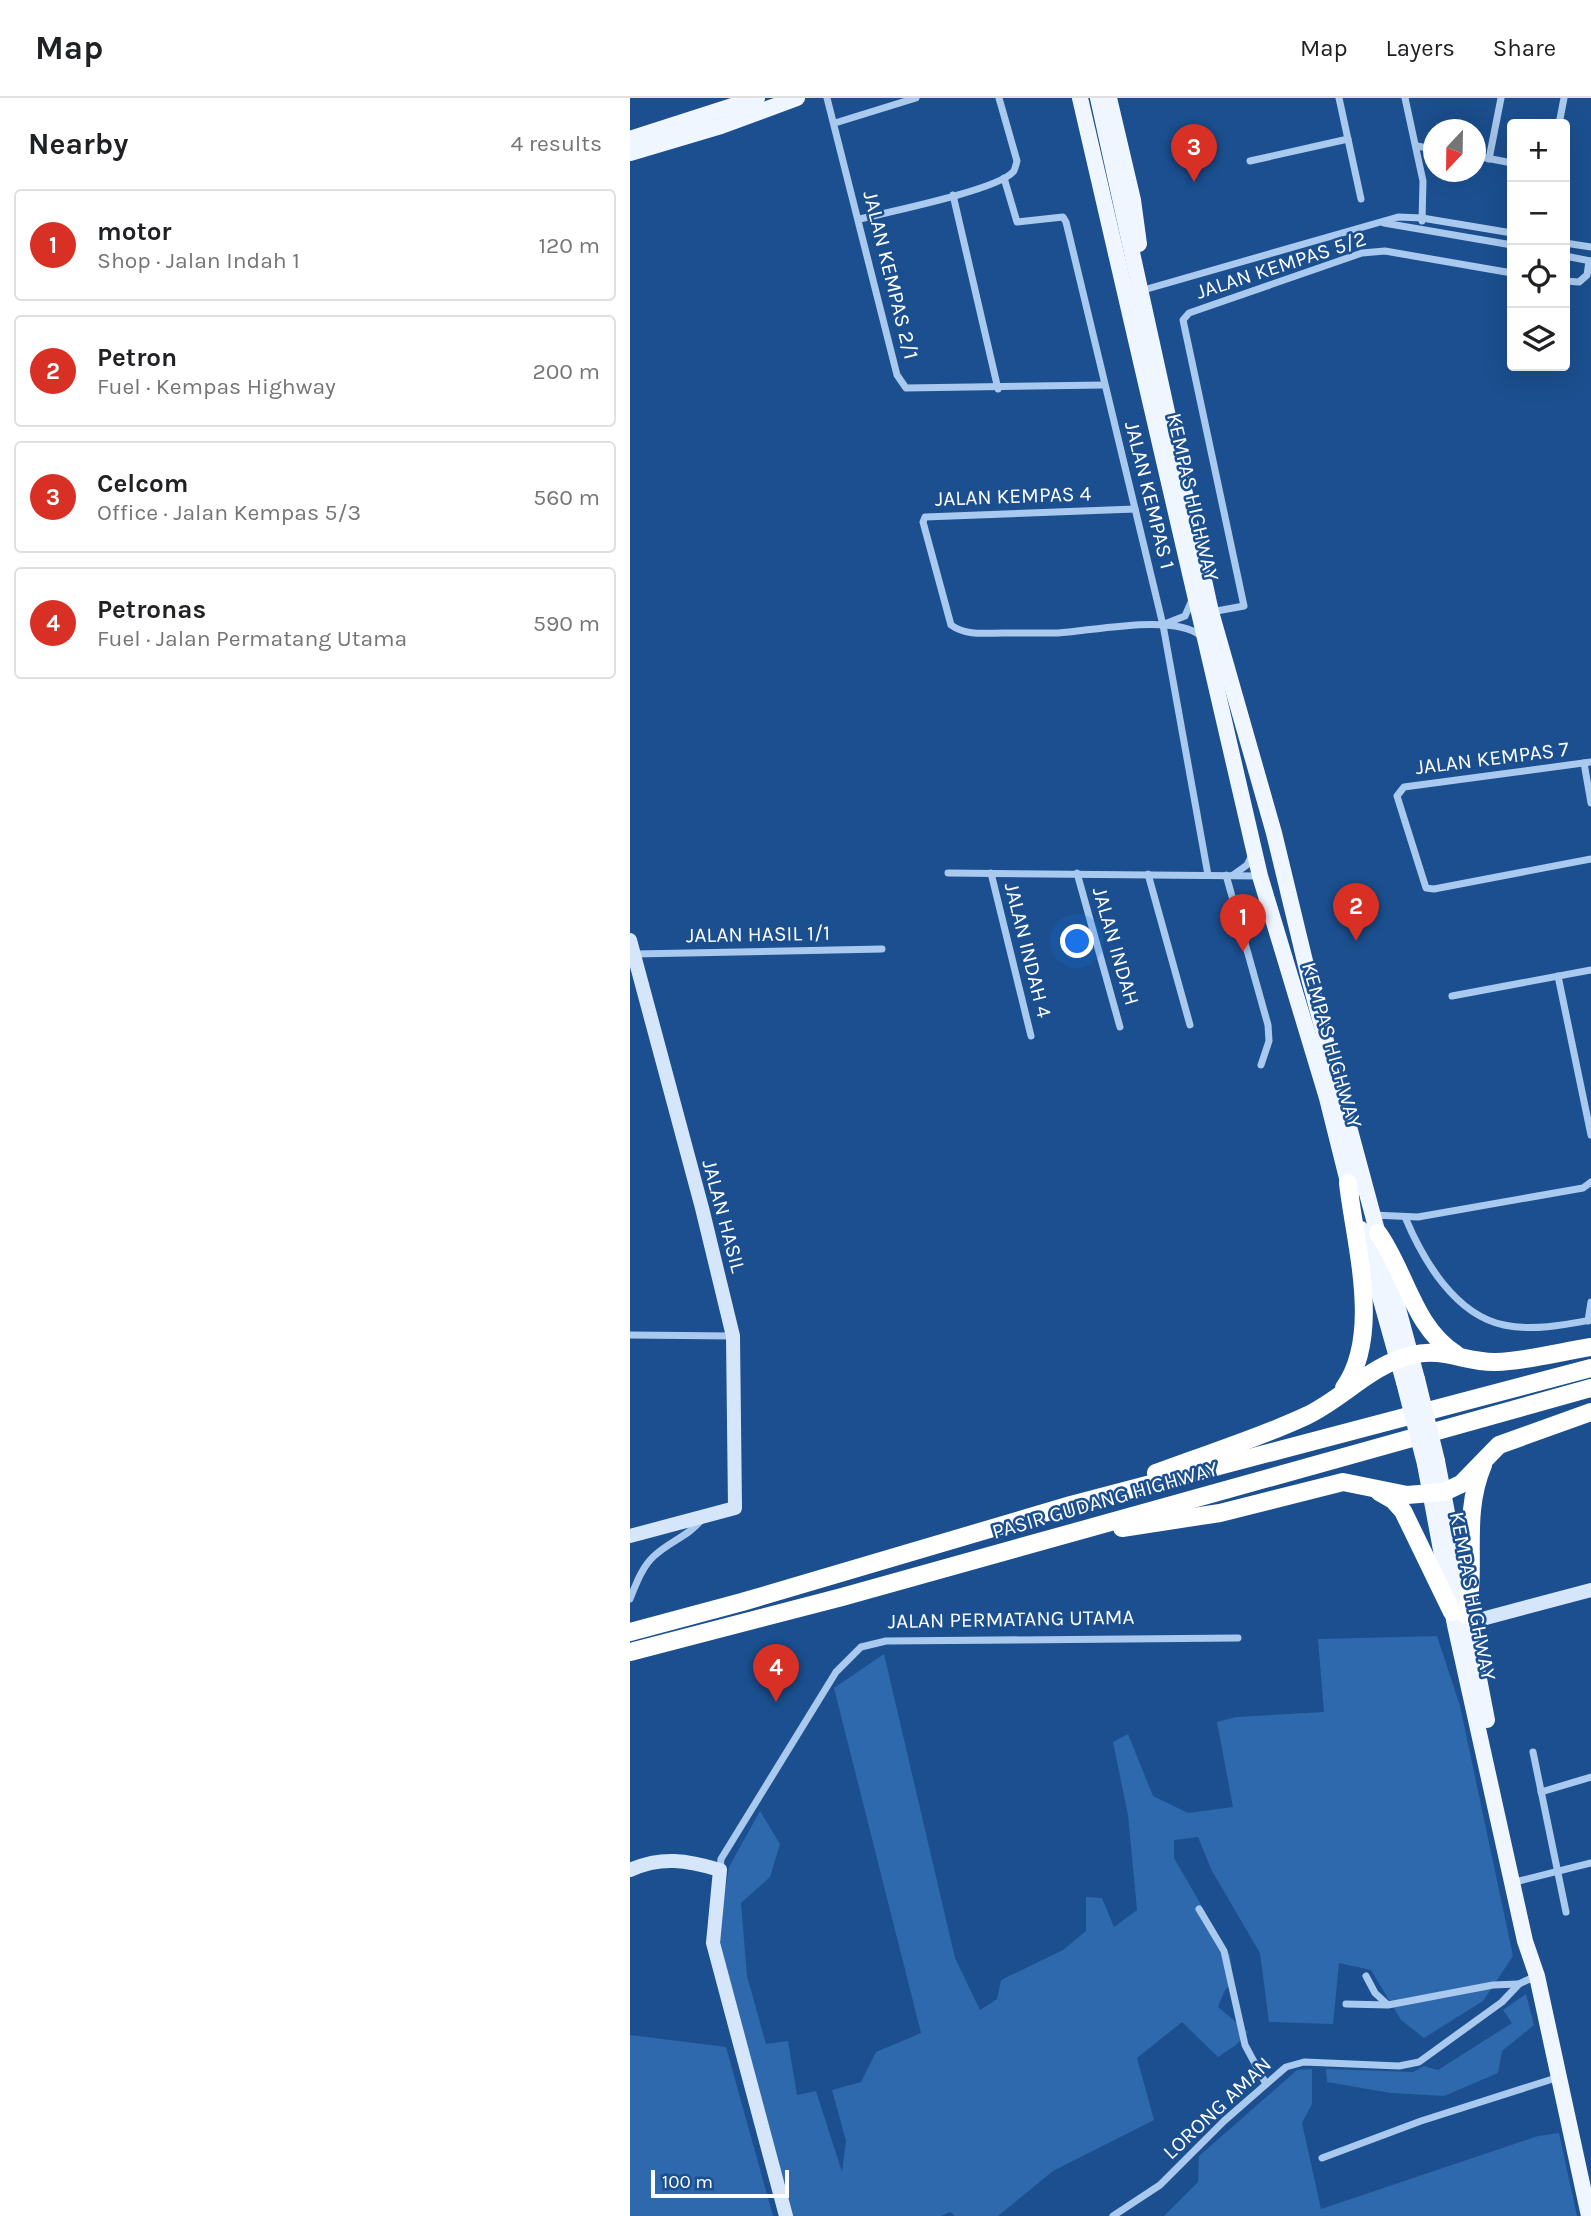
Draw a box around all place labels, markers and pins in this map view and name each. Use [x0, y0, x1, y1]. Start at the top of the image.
pin: 3 [1171, 124, 1217, 182]
pin: 2 [1333, 883, 1379, 941]
pin: 1 [1220, 894, 1266, 952]
pin: 4 [753, 1644, 799, 1702]

